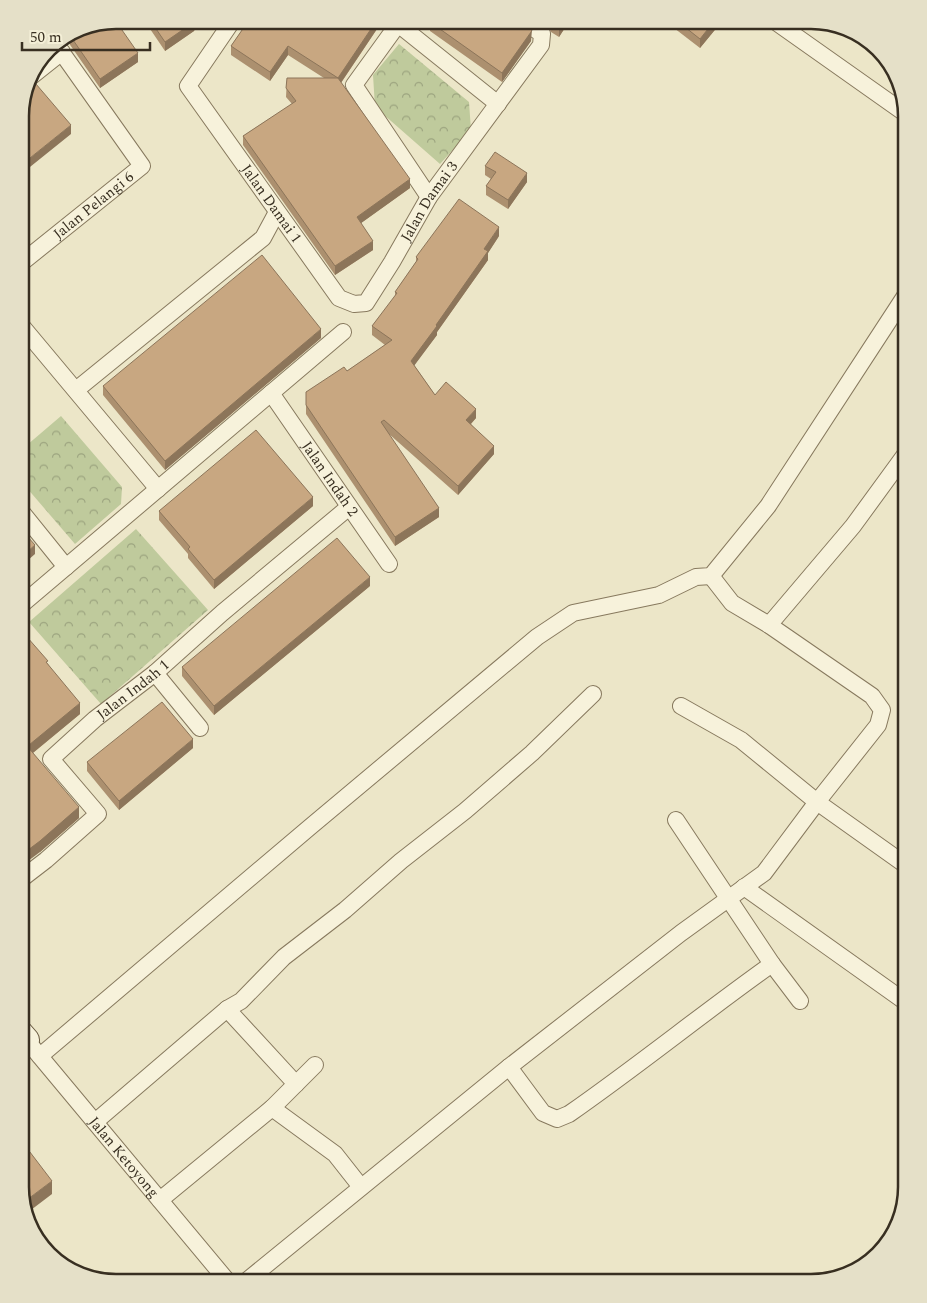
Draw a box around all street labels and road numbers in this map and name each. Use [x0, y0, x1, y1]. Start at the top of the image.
street label: Jalan Damai 3 [395, 156, 464, 246]
street label: Jalan Damai 1 [235, 160, 307, 248]
street label: Jalan Pelangi 6 [48, 166, 139, 245]
street label: Jalan Indah 2 [295, 436, 364, 521]
street label: Jalan Indah 1 [92, 654, 175, 726]
street label: Jalan Ketoyong [83, 1111, 165, 1203]

